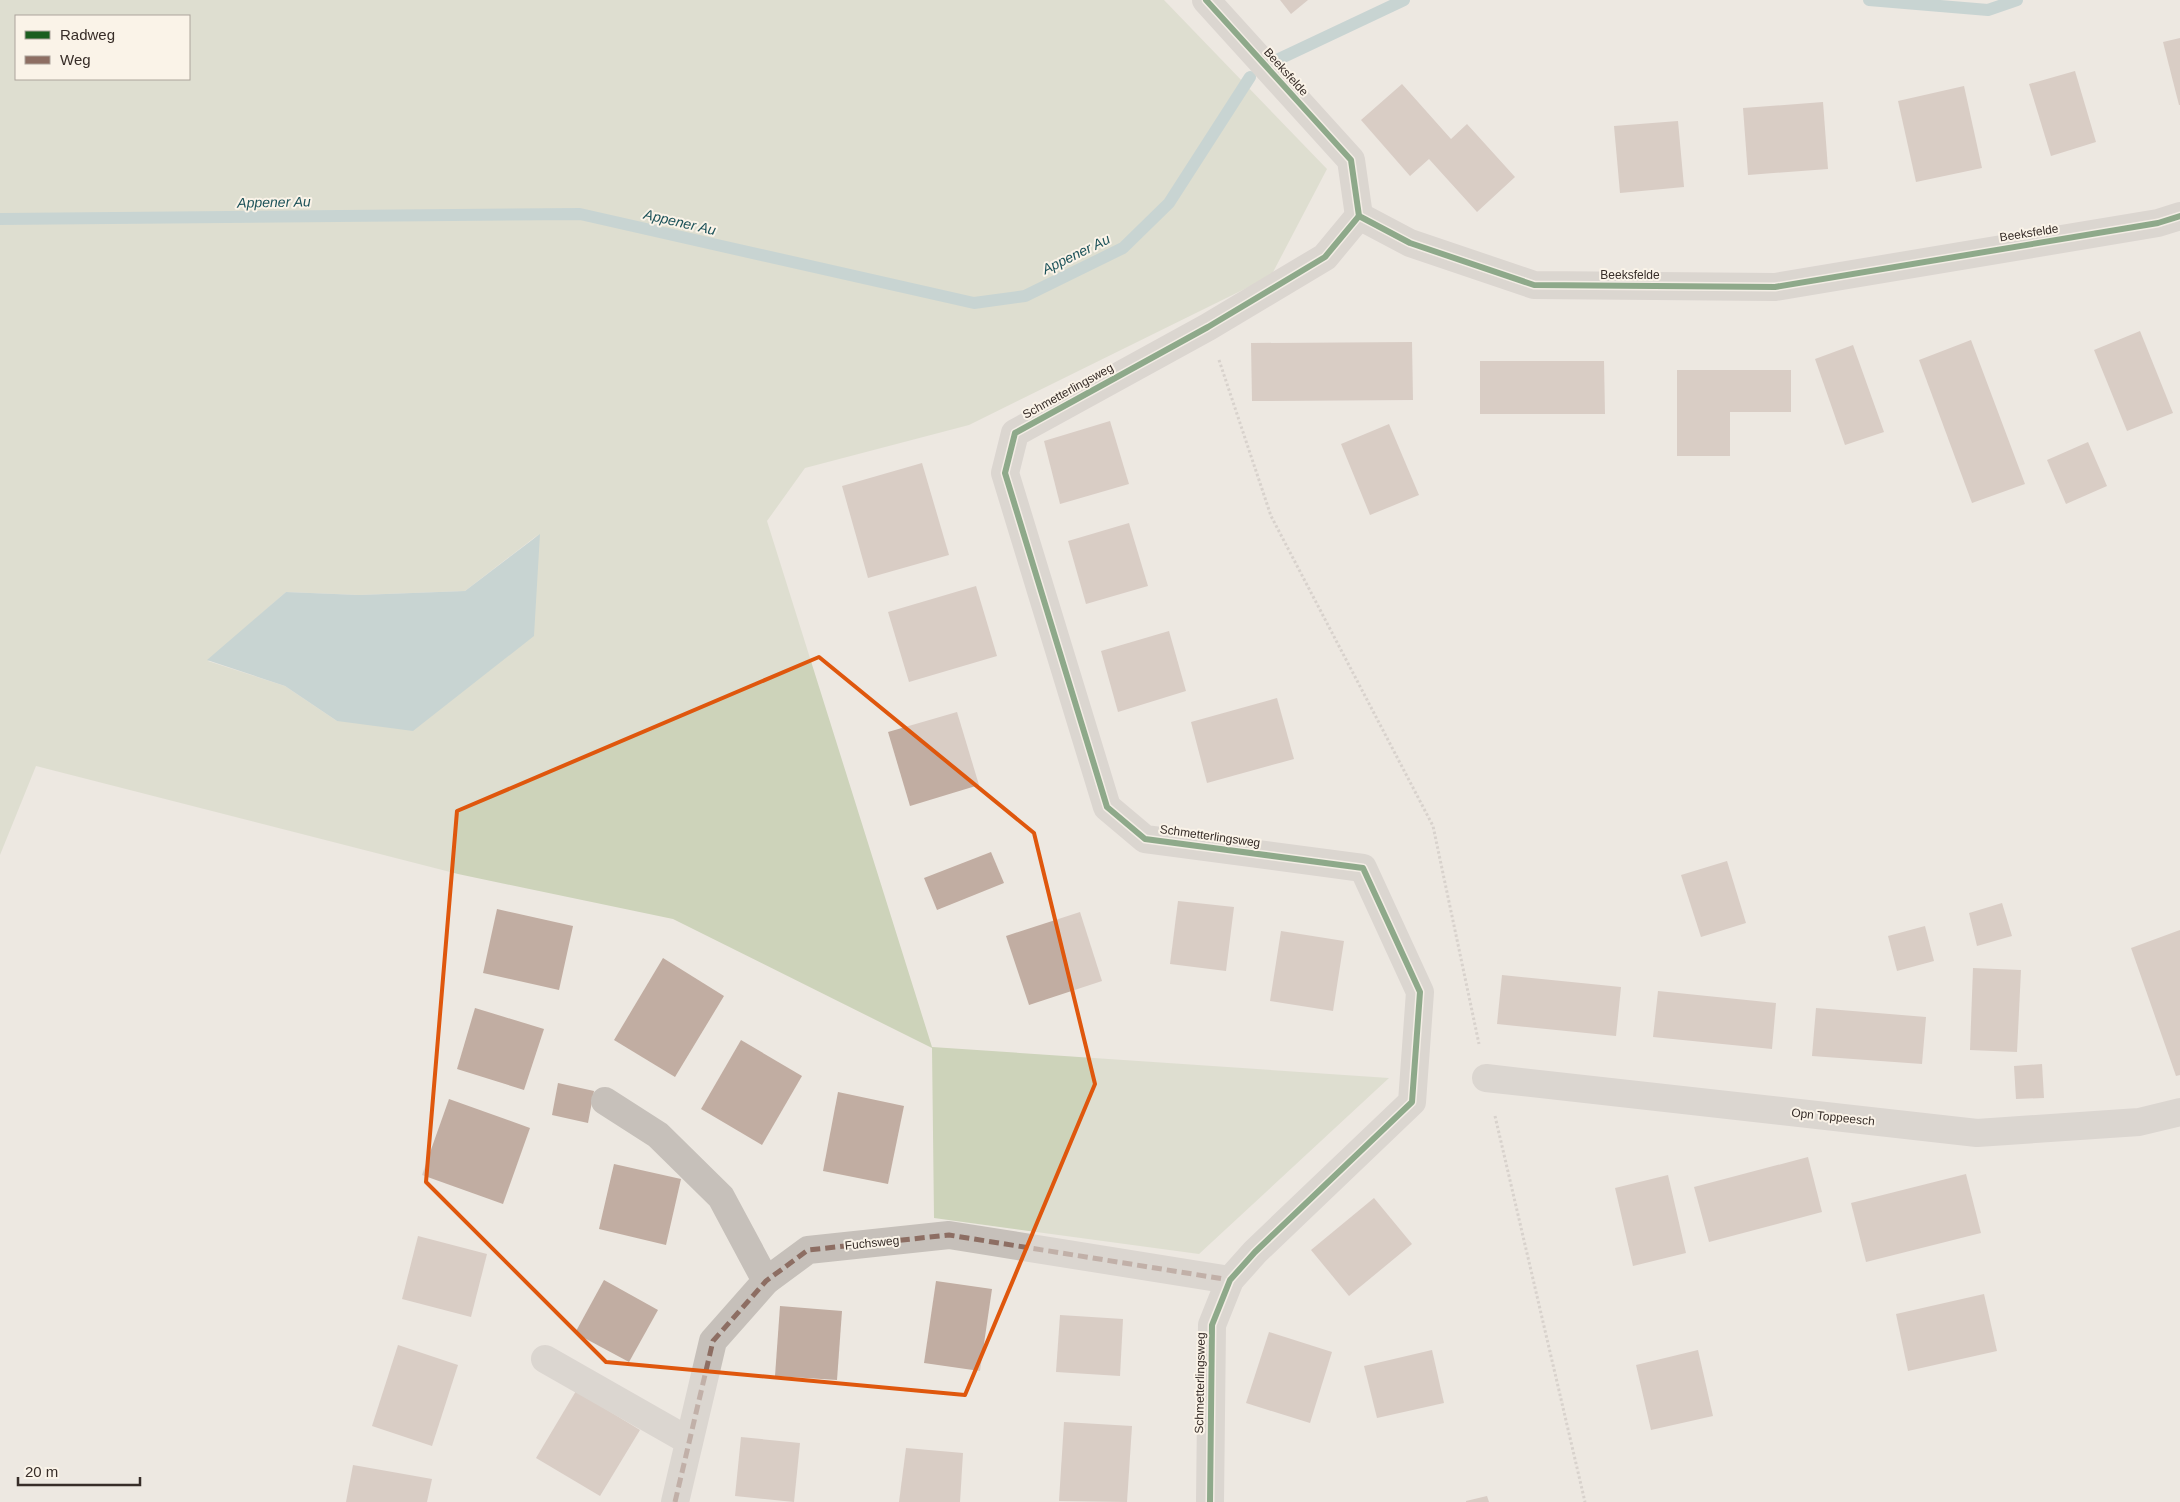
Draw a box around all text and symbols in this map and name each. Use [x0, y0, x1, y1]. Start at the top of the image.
legend [15, 15, 190, 80]
text: Radweg [60, 26, 115, 43]
street label: Beeksfelde [1261, 45, 1311, 99]
text: Weg [60, 51, 91, 68]
water label: Appener Au [236, 193, 311, 211]
water label: Appener Au [641, 206, 718, 238]
street label: Beeksfelde [1999, 221, 2060, 245]
water label: Appener Au [1039, 231, 1113, 278]
street label: Beeksfelde [1600, 268, 1660, 282]
street label: Schmetterlingsweg [1020, 360, 1116, 422]
street label: Schmetterlingsweg [1159, 822, 1261, 850]
street label: Opn Toppeesch [1791, 1106, 1875, 1128]
street label: Fuchsweg [844, 1233, 900, 1253]
street label: Schmetterlingsweg [1192, 1332, 1208, 1434]
scale bar [18, 1454, 140, 1486]
text: 20 m [25, 1463, 58, 1480]

